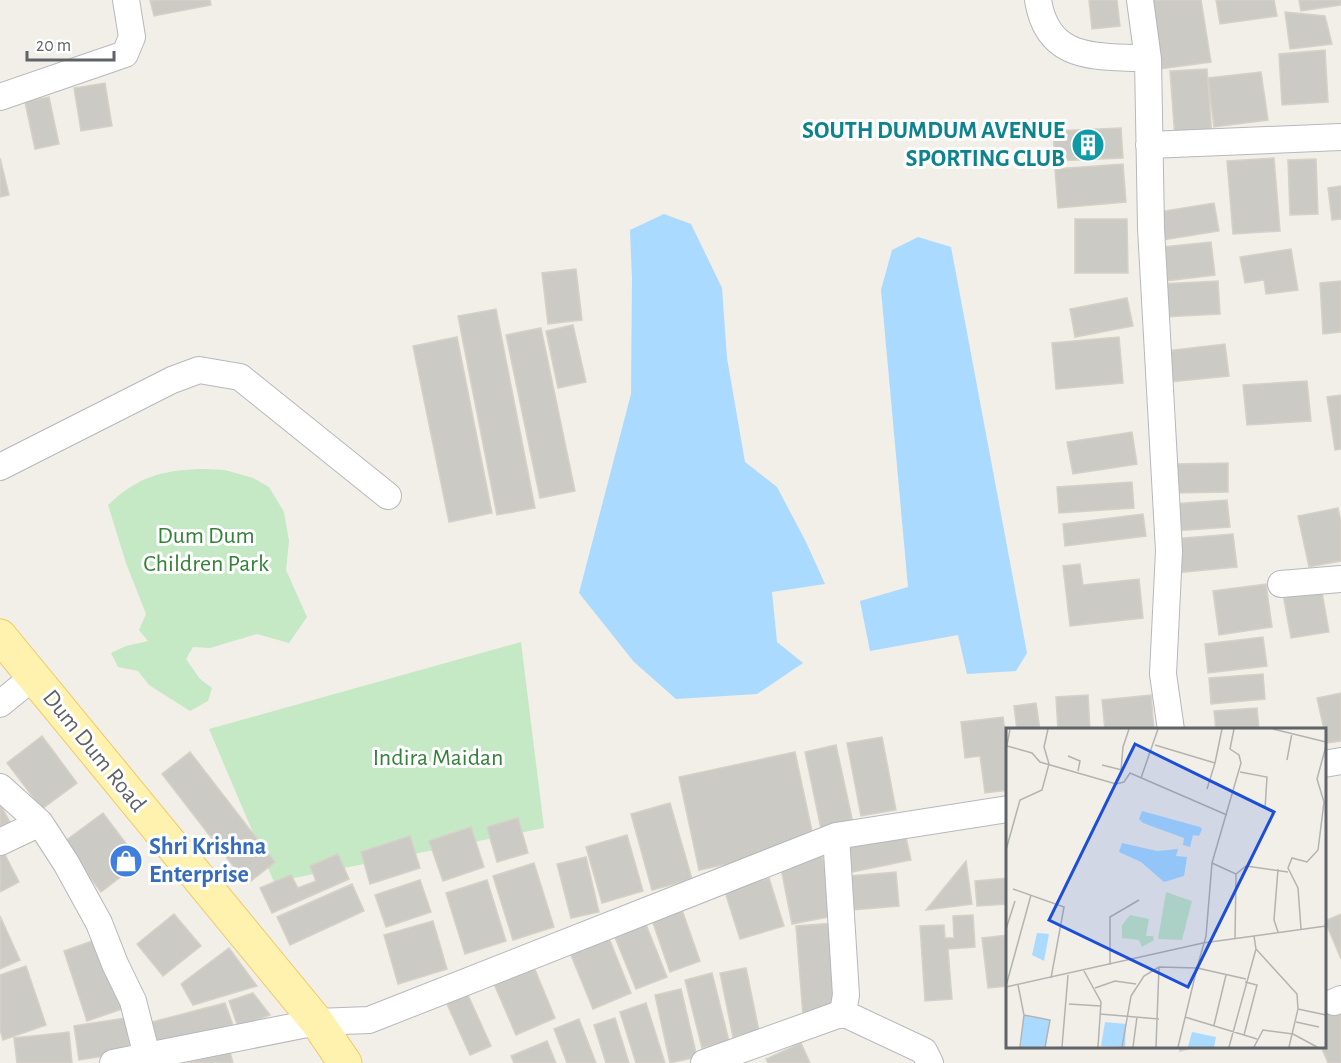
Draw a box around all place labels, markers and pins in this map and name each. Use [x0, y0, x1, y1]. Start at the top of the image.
place label: SOUTH DUMDUM AVENUE SPORTING CLUB [802, 119, 1065, 171]
building icon: SOUTH DUMDUM AVENUE SPORTING CLUB [1070, 127, 1106, 163]
place label: Shri Krishna Enterprise [149, 835, 266, 887]
shop icon: Shri Krishna Enterprise [108, 843, 144, 879]

